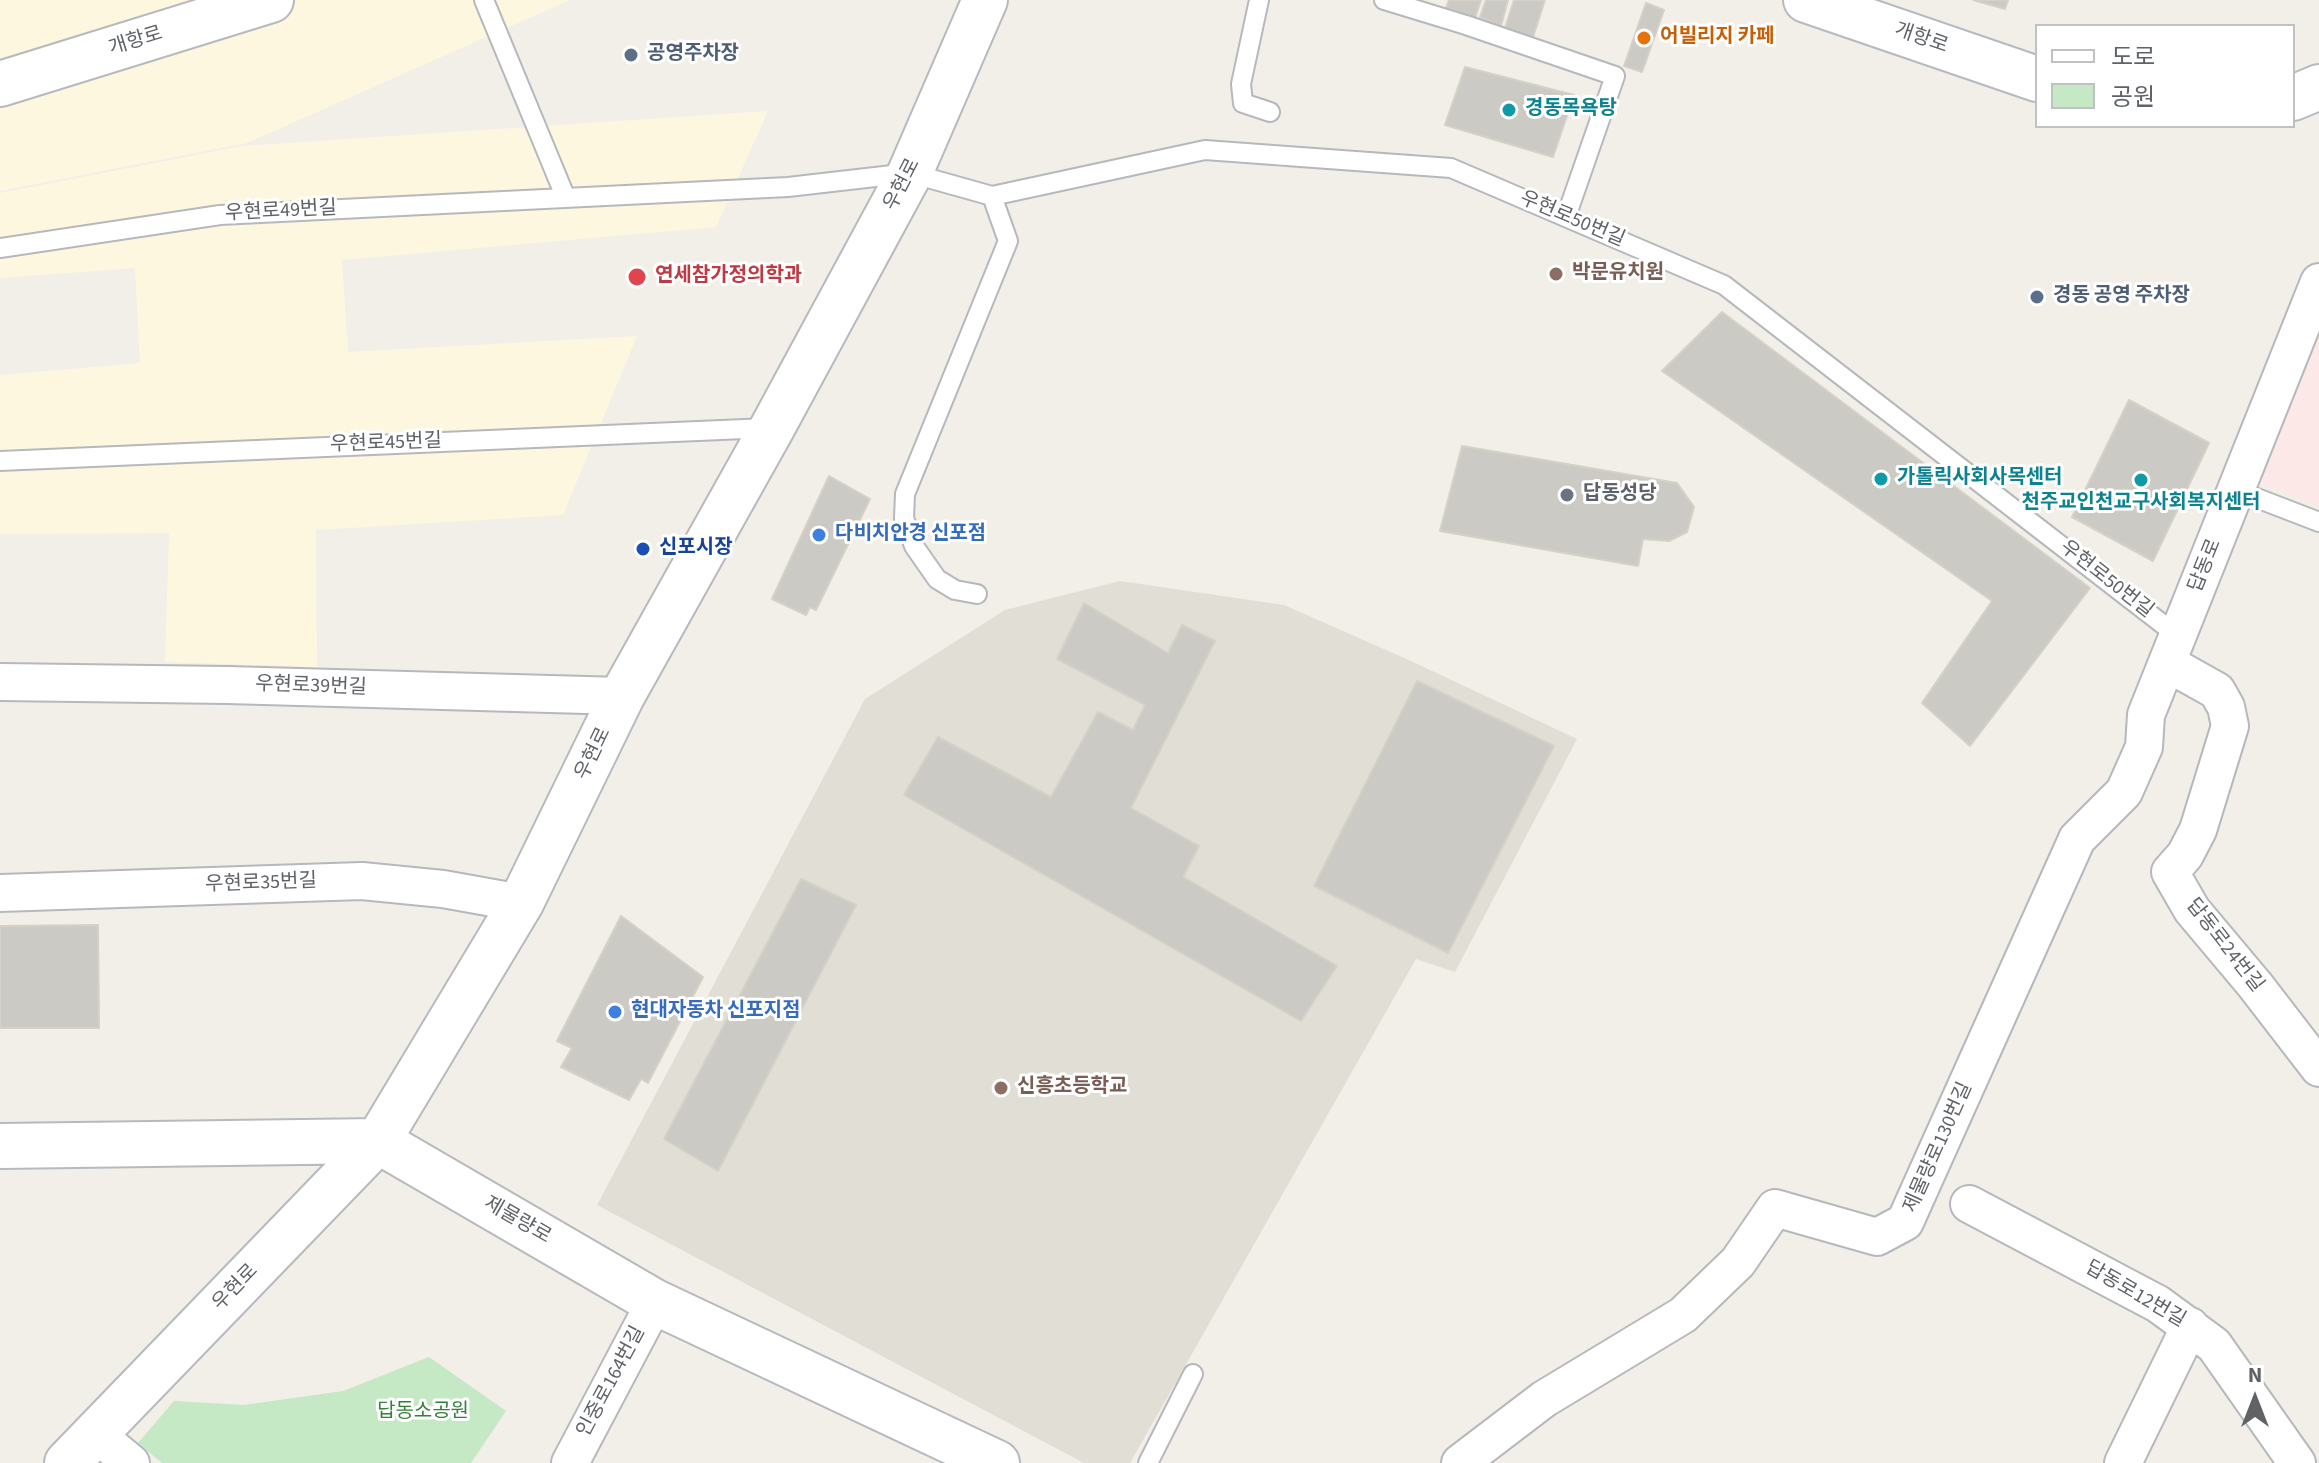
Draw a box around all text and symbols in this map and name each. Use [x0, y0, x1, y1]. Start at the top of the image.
street label: 개항로 [1891, 19, 1951, 59]
street label: 개항로 [106, 22, 166, 62]
legend [2035, 24, 2295, 128]
place label: 어빌리지 카페 [1660, 26, 1774, 50]
marker: 어빌리지 카페 [1635, 29, 1653, 47]
text: 도로 [2111, 40, 2155, 75]
place label: 공영주차장 [647, 43, 739, 67]
marker: 공영주차장 [622, 46, 640, 64]
text: 공원 [2111, 80, 2155, 115]
place label: 경동목욕탕 [1525, 98, 1617, 122]
marker: 경동목욕탕 [1500, 101, 1518, 119]
street label: 우현로 [880, 155, 926, 215]
street label: 우현로50번길 [1516, 187, 1628, 253]
street label: 우현로49번길 [225, 197, 337, 227]
place label: 박문유치원 [1572, 262, 1664, 286]
place label: 연세참가정의학과 [655, 265, 802, 289]
marker: 박문유치원 [1547, 265, 1565, 283]
marker: 연세참가정의학과 [626, 266, 648, 288]
place label: 경동 공영 주차장 [2053, 285, 2190, 309]
marker: 경동 공영 주차장 [2028, 288, 2046, 306]
street label: 우현로45번길 [330, 430, 442, 458]
place label: 가톨릭사회사목센터 [1897, 467, 2063, 491]
marker: 가톨릭사회사목센터 [1872, 470, 1890, 488]
marker: 천주교인천교구사회복지센터 [2132, 471, 2150, 489]
place label: 답동성당 [1583, 483, 1657, 507]
marker: 답동성당 [1558, 486, 1576, 504]
place label: 천주교인천교구사회복지센터 [2021, 492, 2261, 516]
place label: 다비치안경 신포점 [835, 523, 986, 547]
marker: 다비치안경 신포점 [810, 526, 828, 544]
street label: 우현로50번길 [2055, 536, 2157, 624]
street label: 답동로 [2185, 536, 2227, 596]
place label: 신포시장 [659, 537, 733, 561]
marker: 신포시장 [634, 540, 652, 558]
street label: 우현로39번길 [255, 673, 367, 701]
street label: 우현로 [571, 724, 617, 784]
street label: 우현로35번길 [205, 870, 317, 898]
street label: 답동로24번길 [2180, 895, 2268, 997]
place label: 현대자동차 신포지점 [631, 1000, 801, 1024]
marker: 현대자동차 신포지점 [606, 1003, 624, 1021]
place label: 신흥초등학교 [1017, 1076, 1127, 1100]
marker: 신흥초등학교 [992, 1079, 1010, 1097]
street label: 제물량로130번길 [1900, 1079, 1978, 1217]
street label: 제물량로 [479, 1192, 555, 1250]
street label: 답동로12번길 [2081, 1257, 2189, 1333]
street label: 우현로 [208, 1260, 264, 1316]
street label: 인중로164번길 [573, 1323, 651, 1441]
north arrow [2215, 1359, 2295, 1439]
text: N [2248, 1359, 2262, 1391]
park label: 답동소공원 [377, 1401, 469, 1425]

